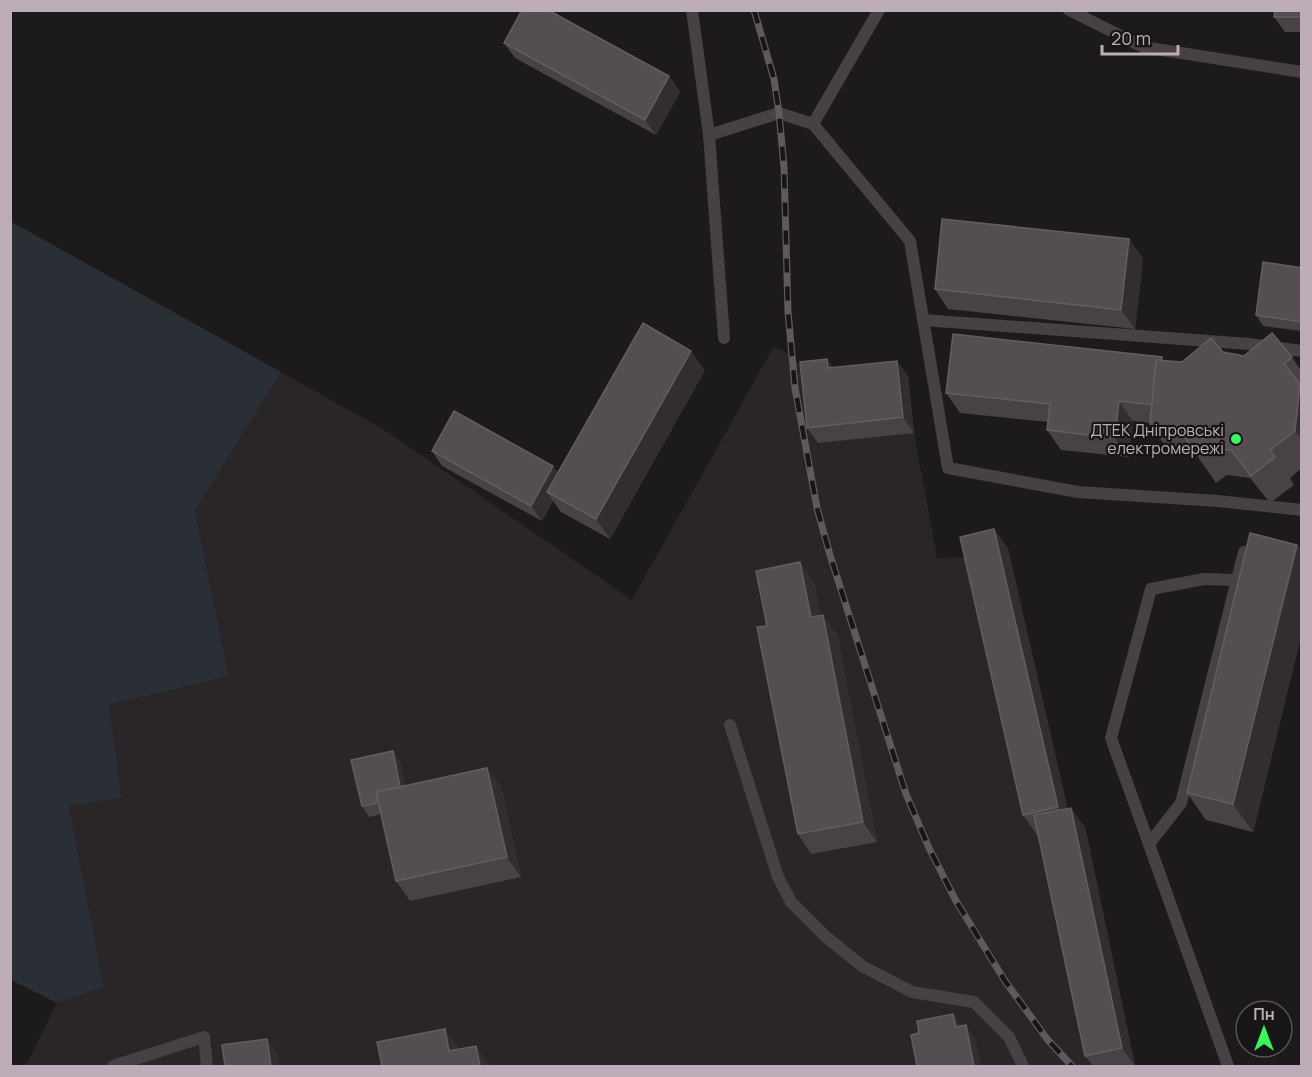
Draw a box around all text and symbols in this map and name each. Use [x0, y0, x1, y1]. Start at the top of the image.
scale bar [1102, 18, 1178, 56]
text: 20 m [1111, 26, 1151, 50]
place label: ДТЕК Дніпровські електромережі [1090, 419, 1224, 459]
marker: ДТЕК Дніпровські електромережі [1229, 432, 1243, 446]
north arrow [1234, 999, 1294, 1059]
text: Пн [1253, 1003, 1275, 1025]

